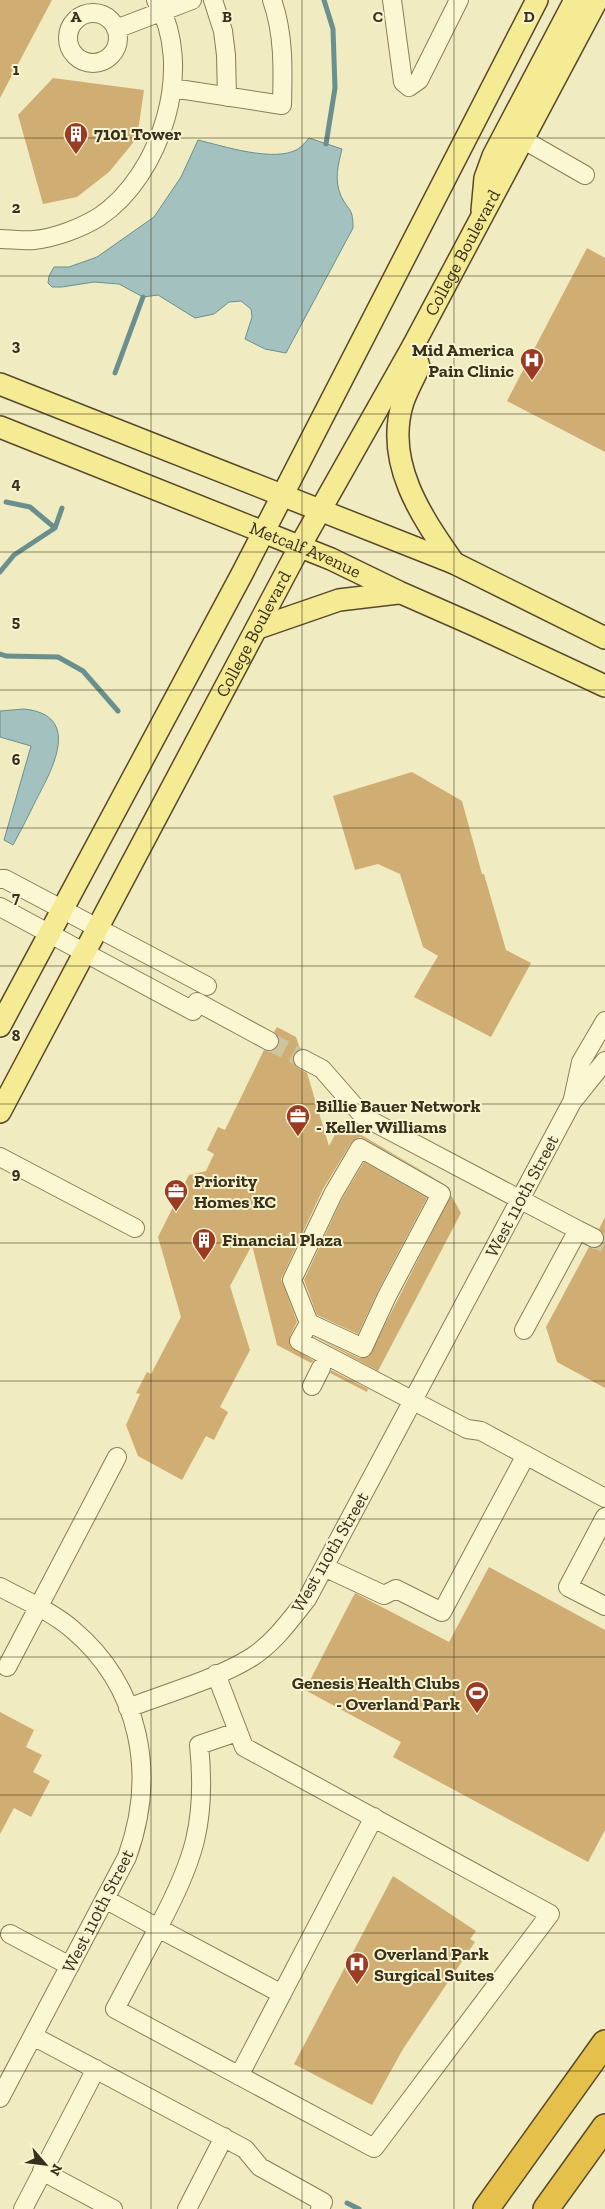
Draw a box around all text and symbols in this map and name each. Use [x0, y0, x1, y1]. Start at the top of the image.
text: A [71, 7, 82, 26]
text: B [222, 7, 232, 26]
text: C [373, 7, 383, 26]
text: D [523, 7, 535, 26]
text: 1 [13, 60, 20, 79]
building icon: 7101 Tower [63, 121, 89, 155]
place label: 7101 Tower [94, 123, 181, 145]
street label: College Boulevard [420, 186, 505, 320]
text: 2 [12, 198, 21, 217]
text: 3 [12, 336, 21, 355]
place label: Mid America Pain Clinic [412, 339, 515, 382]
hospital icon: Mid America Pain Clinic [519, 347, 545, 381]
text: 4 [11, 474, 21, 493]
street label: Metcalf Avenue [246, 517, 365, 583]
street label: College Boulevard [211, 567, 296, 701]
text: 5 [12, 612, 20, 631]
text: 6 [12, 750, 21, 769]
text: 7 [12, 888, 20, 907]
text: 8 [12, 1026, 21, 1045]
place label: Billie Bauer Network - Keller Williams [316, 1095, 480, 1138]
office icon: Billie Bauer Network - Keller Williams [285, 1103, 311, 1137]
street label: West 110th Street [480, 1131, 564, 1261]
text: 9 [12, 1164, 21, 1183]
place label: Priority Homes KC [194, 1170, 276, 1213]
office icon: Priority Homes KC [163, 1178, 189, 1212]
building icon: Financial Plaza [191, 1227, 217, 1261]
place label: Financial Plaza [222, 1229, 342, 1251]
street label: West 110th Street [287, 1488, 374, 1616]
place label: Genesis Health Clubs - Overland Park [292, 1672, 460, 1715]
sports icon: Genesis Health Clubs - Overland Park [464, 1680, 490, 1714]
street label: West 110th Street [57, 1845, 139, 1976]
place label: Overland Park Surgical Suites [374, 1943, 494, 1986]
hospital icon: Overland Park Surgical Suites [344, 1951, 370, 1985]
north arrow [20, 2139, 70, 2189]
text: N [46, 2161, 66, 2179]

